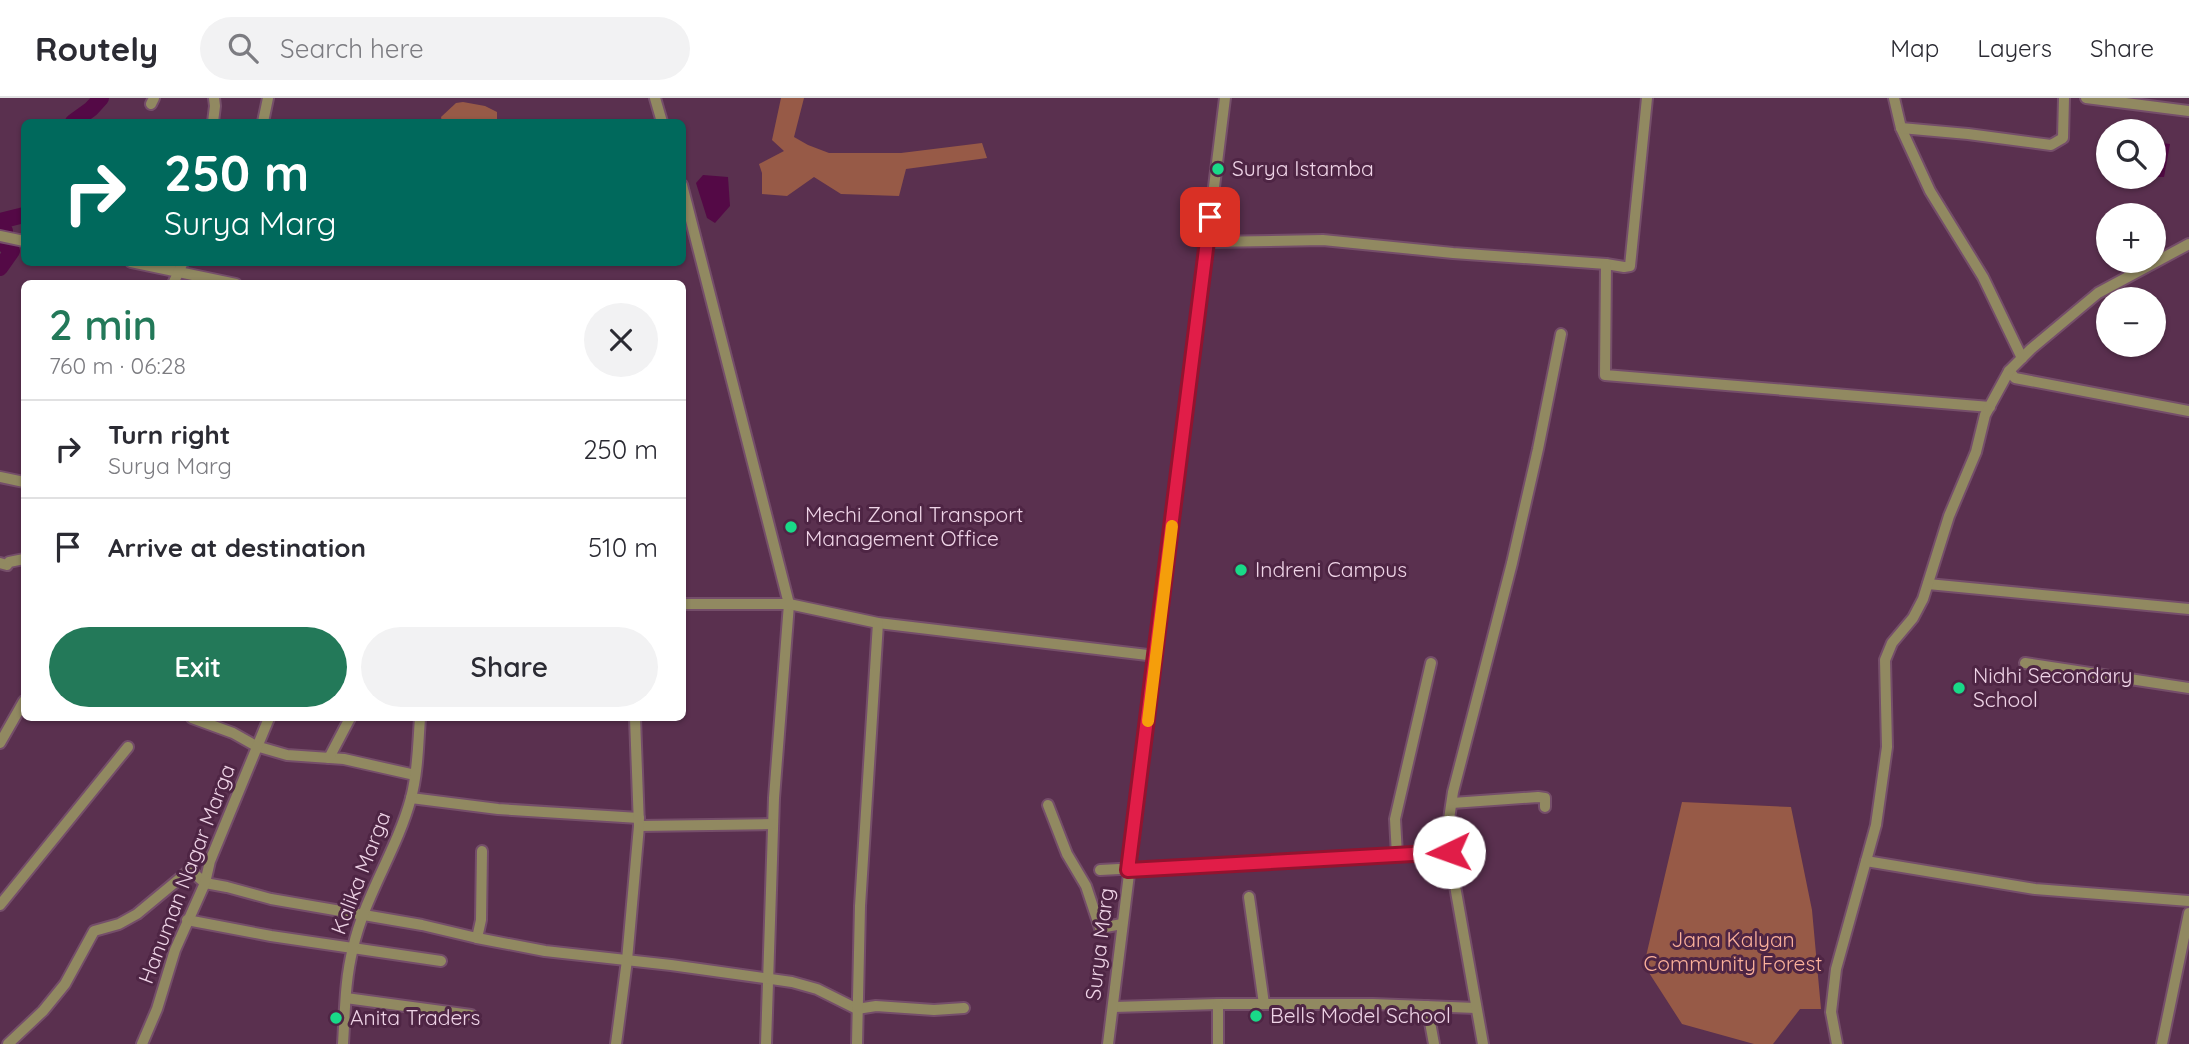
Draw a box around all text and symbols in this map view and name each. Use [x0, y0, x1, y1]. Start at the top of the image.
search box [200, 17, 690, 80]
text: Routely [35, 28, 158, 69]
icon: search [224, 29, 262, 67]
text: Search here [280, 32, 424, 65]
text: Map [1890, 33, 1939, 63]
text: Layers [1977, 33, 2052, 63]
text: Share [2090, 33, 2154, 63]
map controls [2096, 119, 2166, 357]
button: search [2096, 119, 2166, 189]
text: 250 m [164, 142, 309, 203]
icon: right [49, 147, 140, 238]
place label: Surya Istamba [1232, 155, 1374, 181]
marker: Surya Istamba [1210, 161, 1226, 177]
pin [1180, 187, 1240, 247]
icon: arrive [1191, 198, 1229, 236]
text: Surya Marg [164, 203, 336, 243]
button: + [2096, 203, 2166, 273]
button: − [2096, 287, 2166, 357]
text: 2 min [49, 298, 157, 351]
button: close [584, 303, 658, 377]
text: 760 m · 06:28 [49, 351, 186, 380]
text: Turn right [108, 418, 230, 451]
icon: right [49, 430, 87, 468]
text: 250 m [583, 433, 658, 466]
text: Surya Marg [108, 451, 232, 480]
place label: Mechi Zonal Transport Management Office [805, 501, 1023, 551]
marker: Mechi Zonal Transport Management Office [783, 519, 799, 535]
icon: arrive [49, 528, 87, 566]
text: Arrive at destination [108, 531, 366, 564]
text: 510 m [588, 531, 658, 564]
place label: Indreni Campus [1255, 556, 1407, 582]
marker: Indreni Campus [1233, 562, 1249, 578]
button: Exit [49, 627, 347, 707]
button: Share [361, 627, 658, 707]
place label: Nidhi Secondary School [1973, 662, 2133, 712]
marker: Nidhi Secondary School [1951, 680, 1967, 696]
street label: Hanuman Nagar Marga [132, 760, 240, 987]
street label: Kalika Marga [325, 808, 395, 938]
position arrow [1412, 815, 1486, 889]
street label: Surya Marg [1079, 886, 1119, 1002]
park label: Jana Kalyan Community Forest [1644, 926, 1822, 976]
place label: Bells Model School [1270, 1002, 1451, 1028]
place label: Anita Traders [350, 1004, 480, 1030]
marker: Bells Model School [1248, 1008, 1264, 1024]
marker: Anita Traders [328, 1010, 344, 1026]

